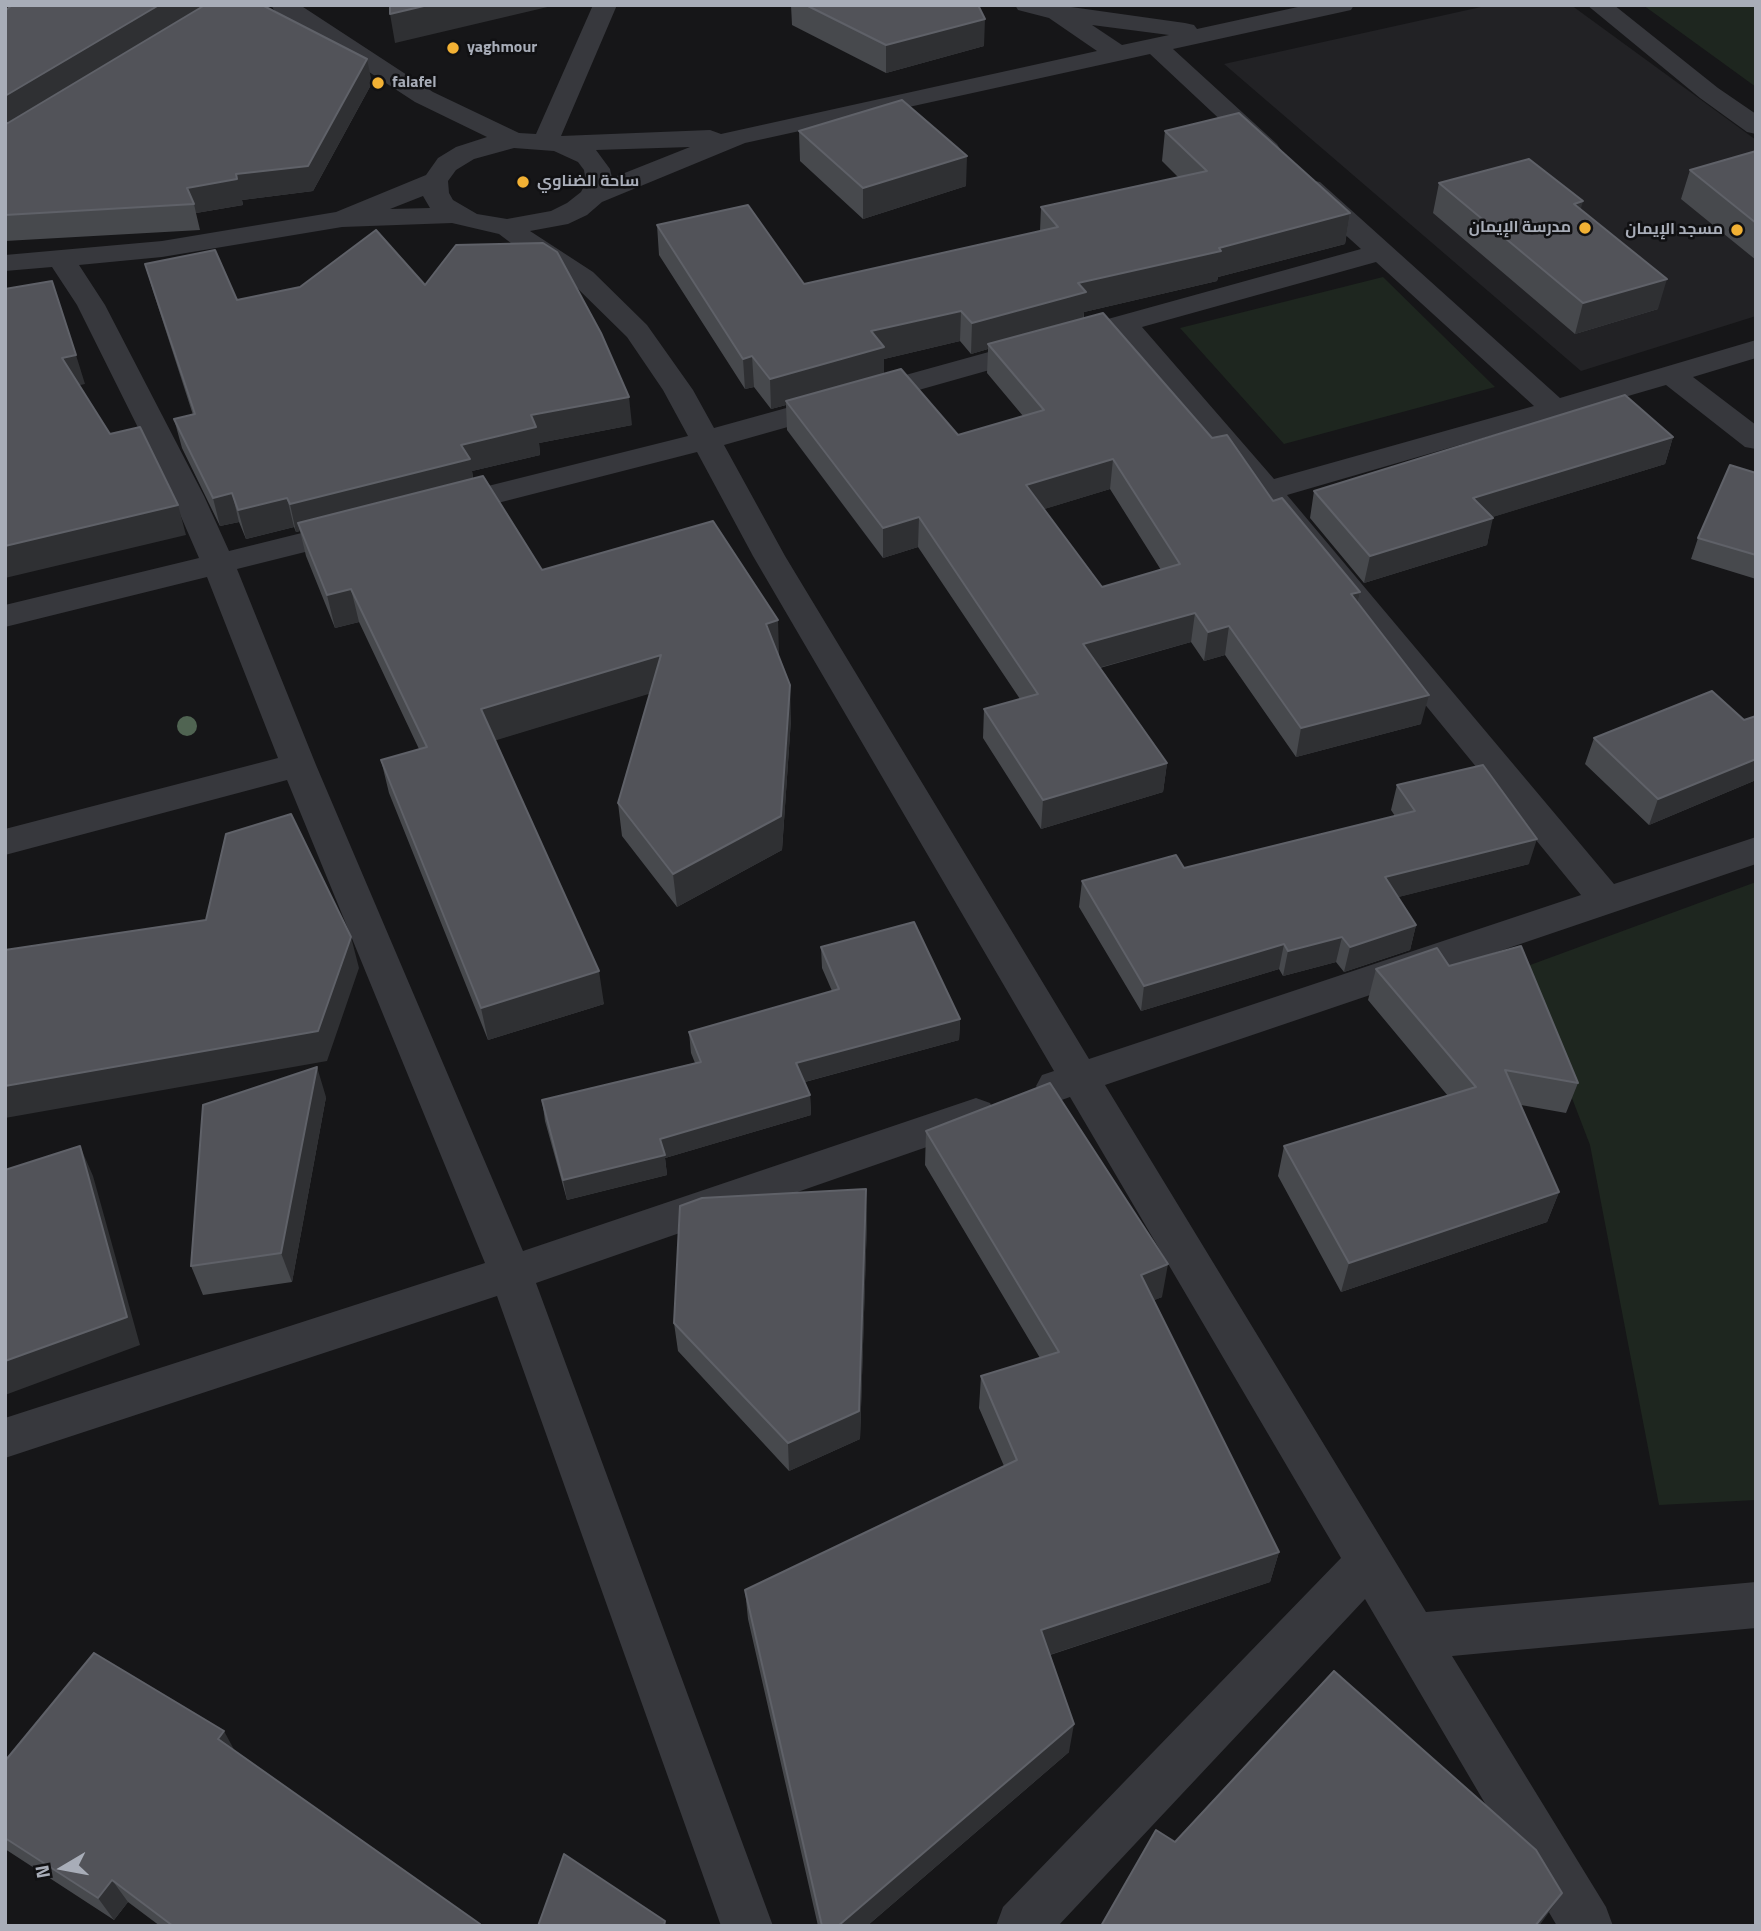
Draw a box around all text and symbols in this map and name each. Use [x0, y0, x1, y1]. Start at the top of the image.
place label: yaghmour [467, 38, 537, 58]
marker: yaghmour [445, 40, 461, 56]
place label: falafel [392, 73, 437, 93]
marker: falafel [370, 75, 386, 91]
place label: ساحة الضناوي [537, 172, 639, 192]
marker: ساحة الضناوي [515, 174, 531, 190]
place label: مدرسة الإيمان [1469, 218, 1571, 238]
marker: مدرسة الإيمان [1577, 220, 1593, 236]
place label: مسجد الإيمان [1625, 220, 1723, 240]
marker: مسجد الإيمان [1729, 222, 1745, 238]
north arrow [28, 1833, 98, 1903]
text: N [26, 1863, 57, 1881]

